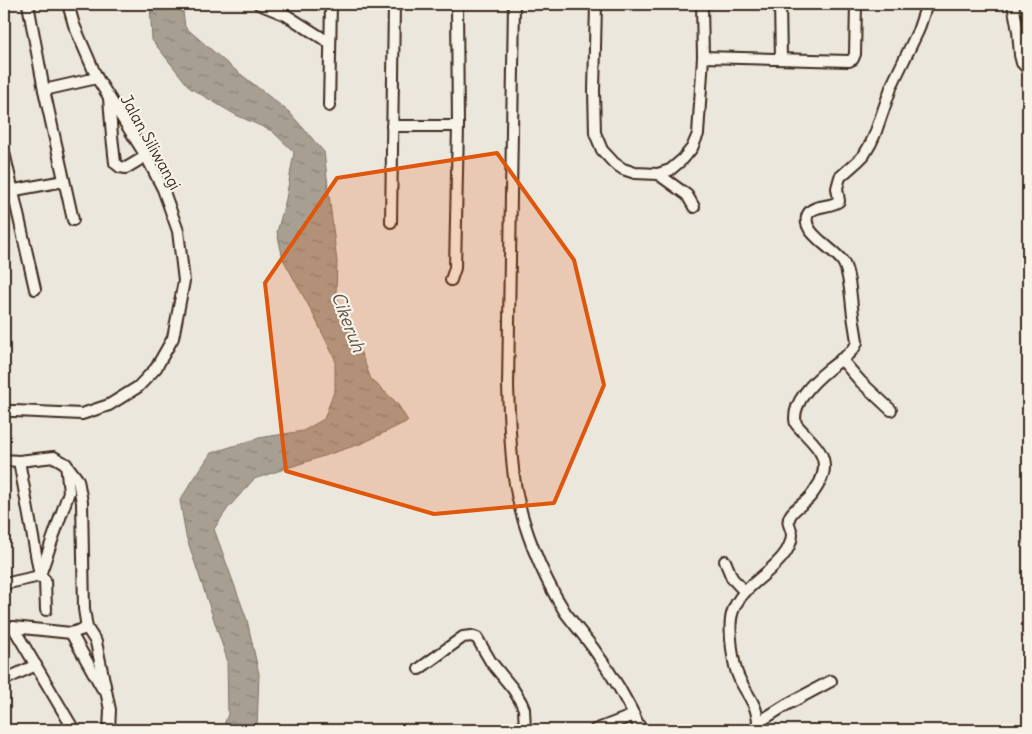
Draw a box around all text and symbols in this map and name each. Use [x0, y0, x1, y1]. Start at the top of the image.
street label: Jalan Siliwangi [117, 91, 185, 193]
water label: Cikeruh [326, 288, 371, 356]

